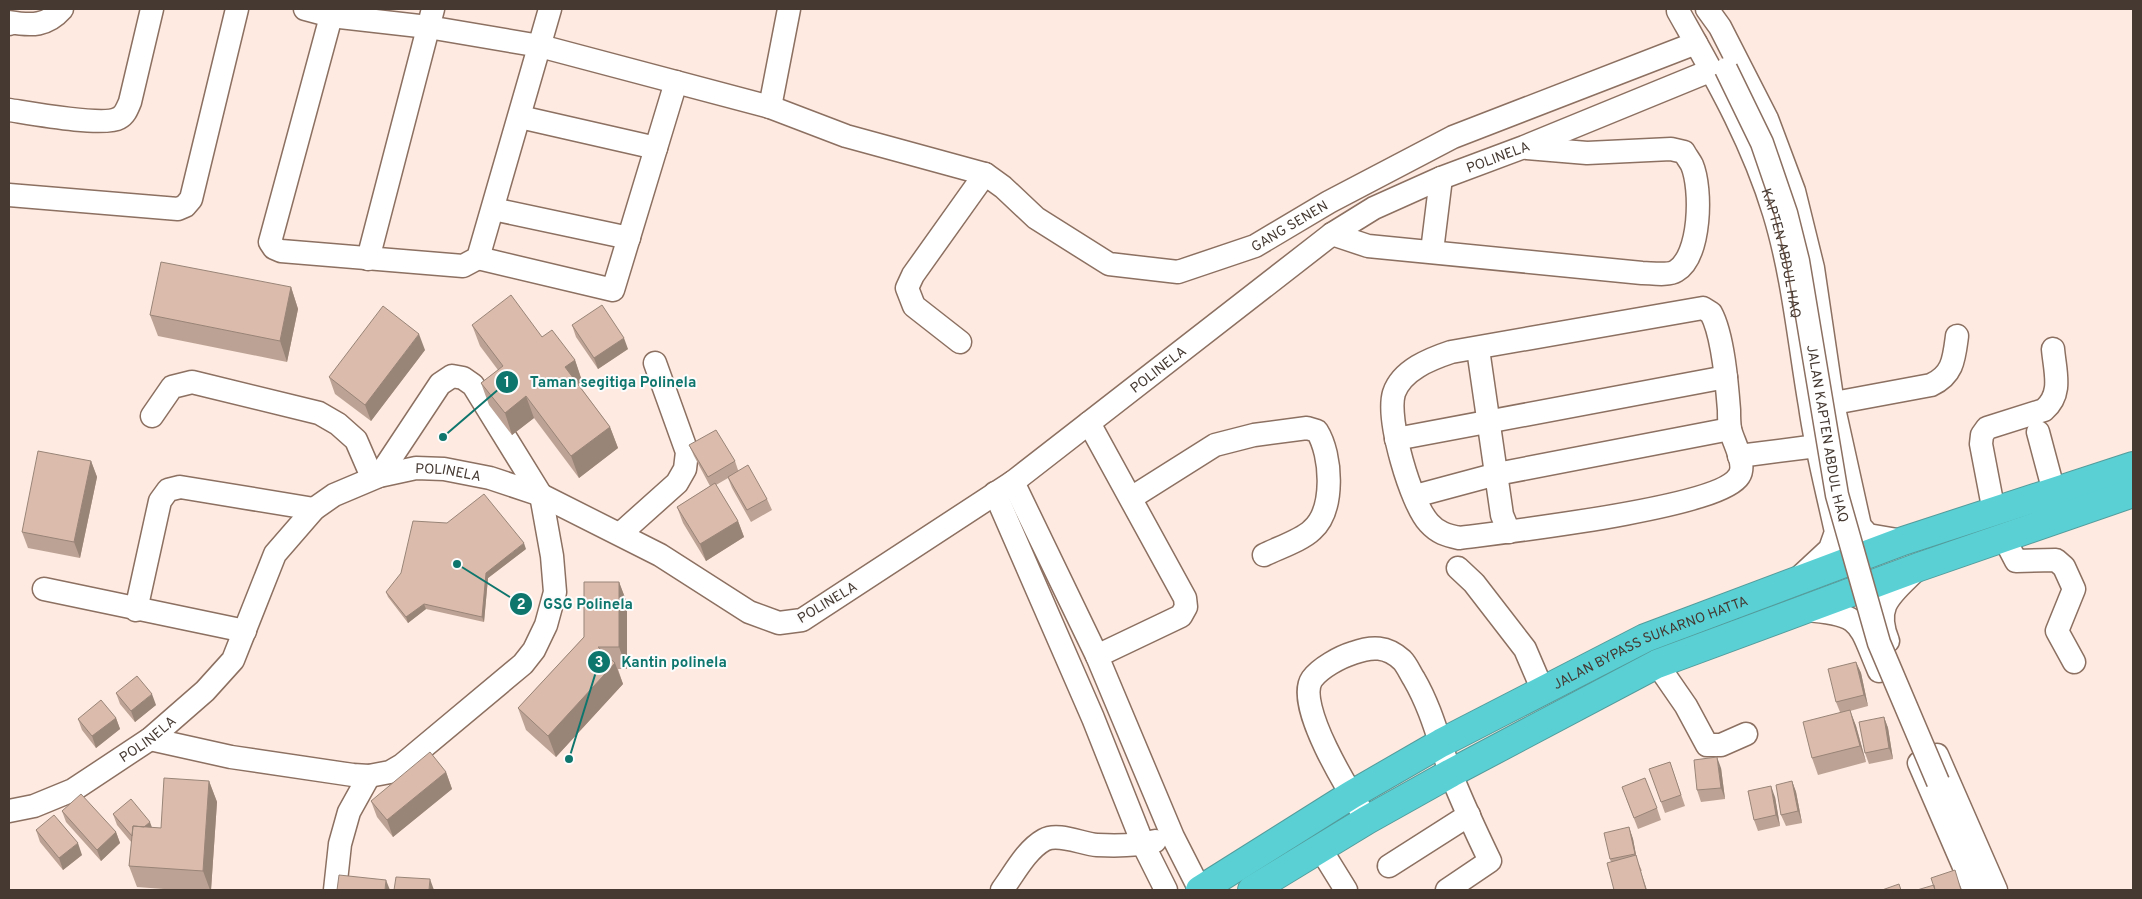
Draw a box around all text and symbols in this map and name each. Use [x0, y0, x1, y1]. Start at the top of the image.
street label: POLINELA [1464, 138, 1533, 178]
street label: KAPTEN ABDUL HAQ [1757, 186, 1803, 320]
street label: GANG SENEN [1249, 198, 1332, 256]
street label: POLINELA [1127, 343, 1190, 398]
street label: JALAN KAPTEN ABDUL HAQ [1802, 344, 1851, 525]
callout: Taman segitiga Polinela [494, 367, 706, 397]
text: 1 [504, 374, 510, 393]
text: Taman segitiga Polinela [530, 374, 696, 393]
street label: POLINELA [415, 461, 482, 486]
street label: POLINELA [795, 579, 861, 628]
callout: GSG Polinela [508, 589, 643, 619]
street label: JALAN BYPASS SUKARNO HATTA [1551, 593, 1751, 694]
text: 2 [516, 596, 526, 615]
text: GSG Polinela [543, 596, 633, 615]
callout: Kantin polinela [586, 647, 737, 677]
text: 3 [595, 654, 604, 673]
text: Kantin polinela [621, 654, 727, 673]
street label: POLINELA [117, 713, 180, 767]

